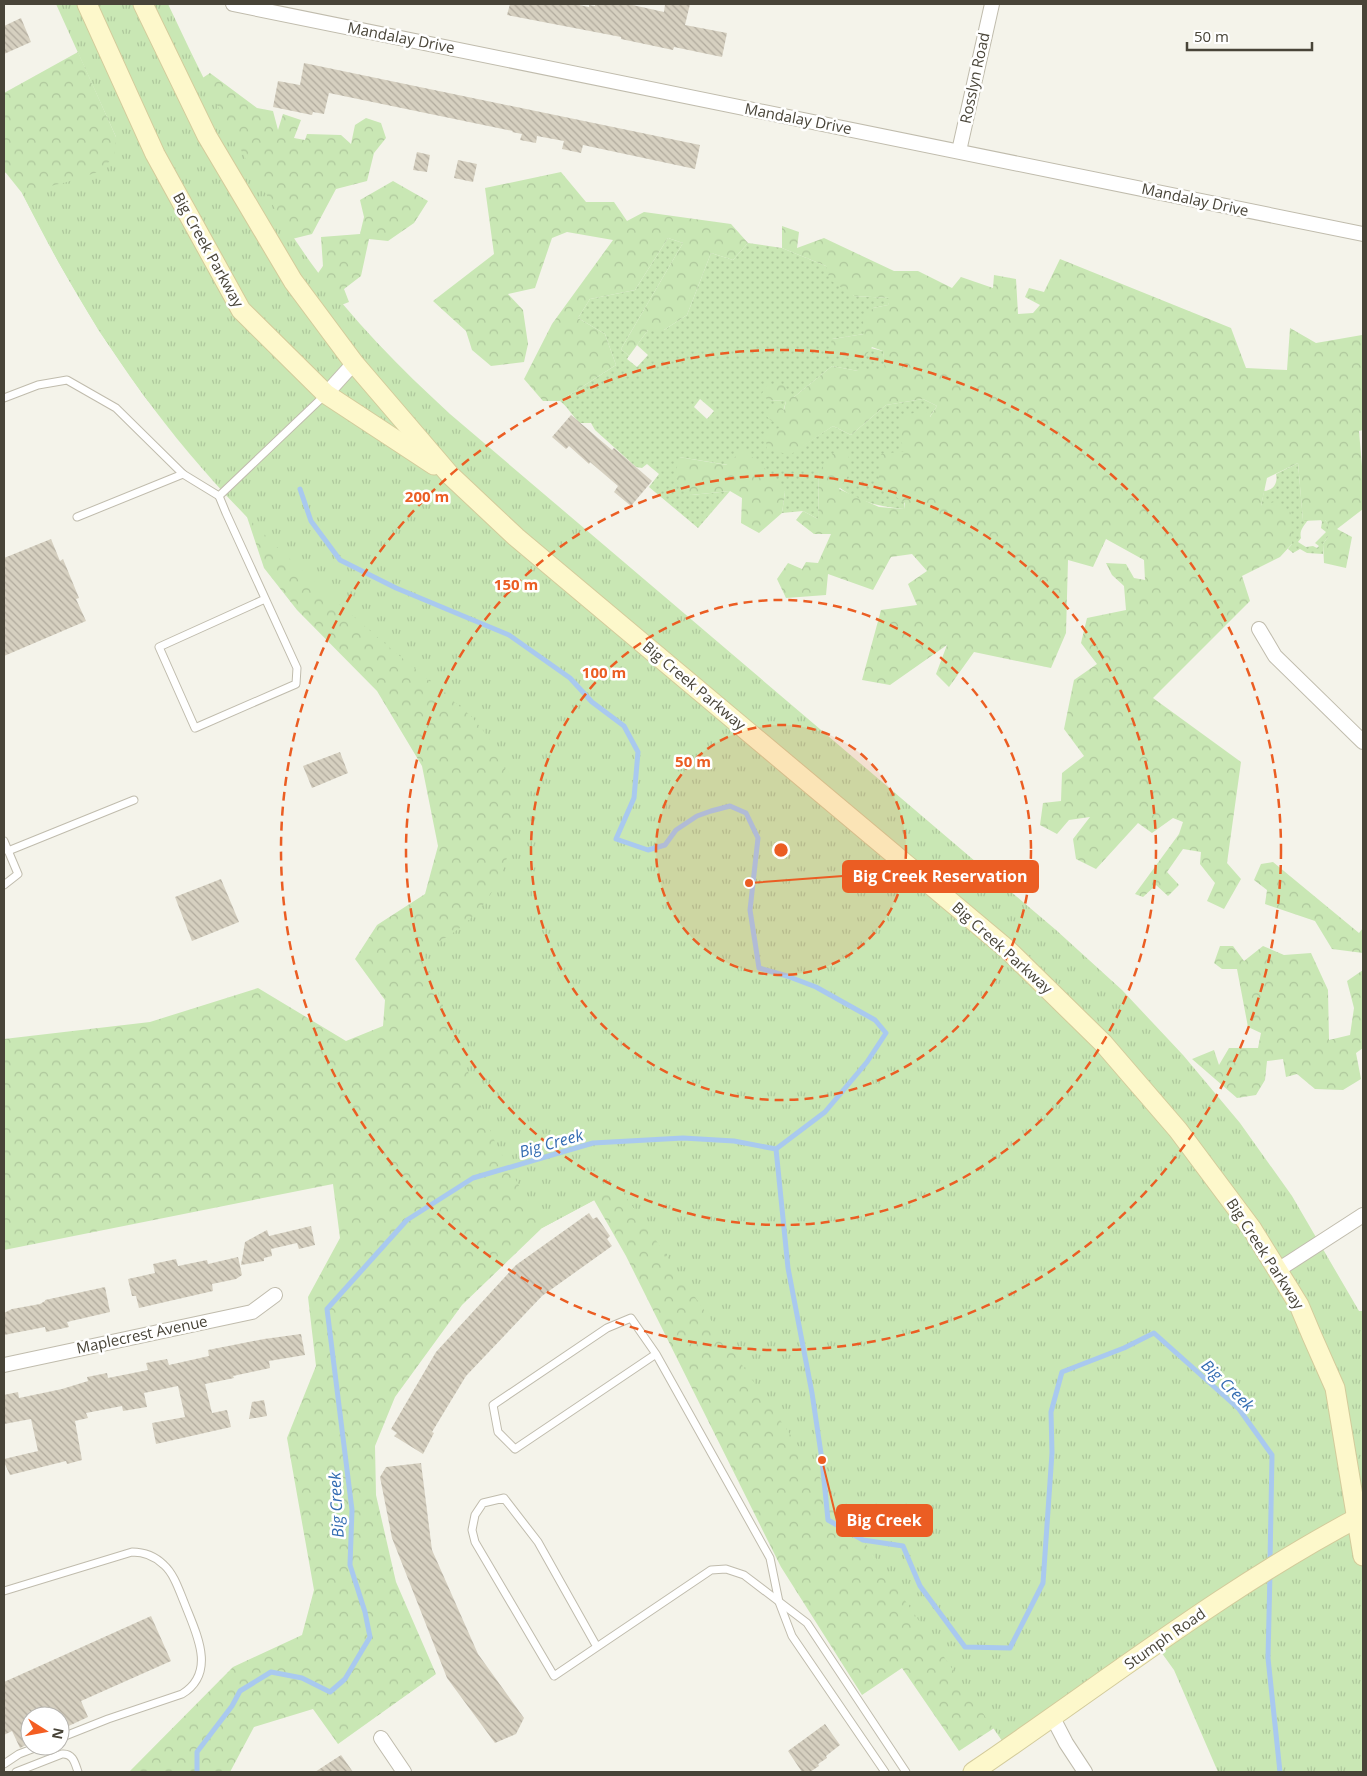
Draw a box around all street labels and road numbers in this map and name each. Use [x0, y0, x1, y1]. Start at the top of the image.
street label: Mandalay Drive [346, 17, 456, 57]
street label: Rosslyn Road [955, 30, 993, 125]
street label: Mandalay Drive [743, 98, 853, 138]
street label: Mandalay Drive [1140, 178, 1250, 220]
street label: Big Creek Parkway [169, 188, 249, 311]
street label: Big Creek Parkway [639, 636, 751, 735]
street label: Big Creek Parkway [948, 897, 1057, 998]
street label: Big Creek Parkway [1222, 1194, 1309, 1313]
street label: Maplecrest Avenue [74, 1310, 209, 1358]
street label: Stumph Road [1120, 1603, 1209, 1674]

